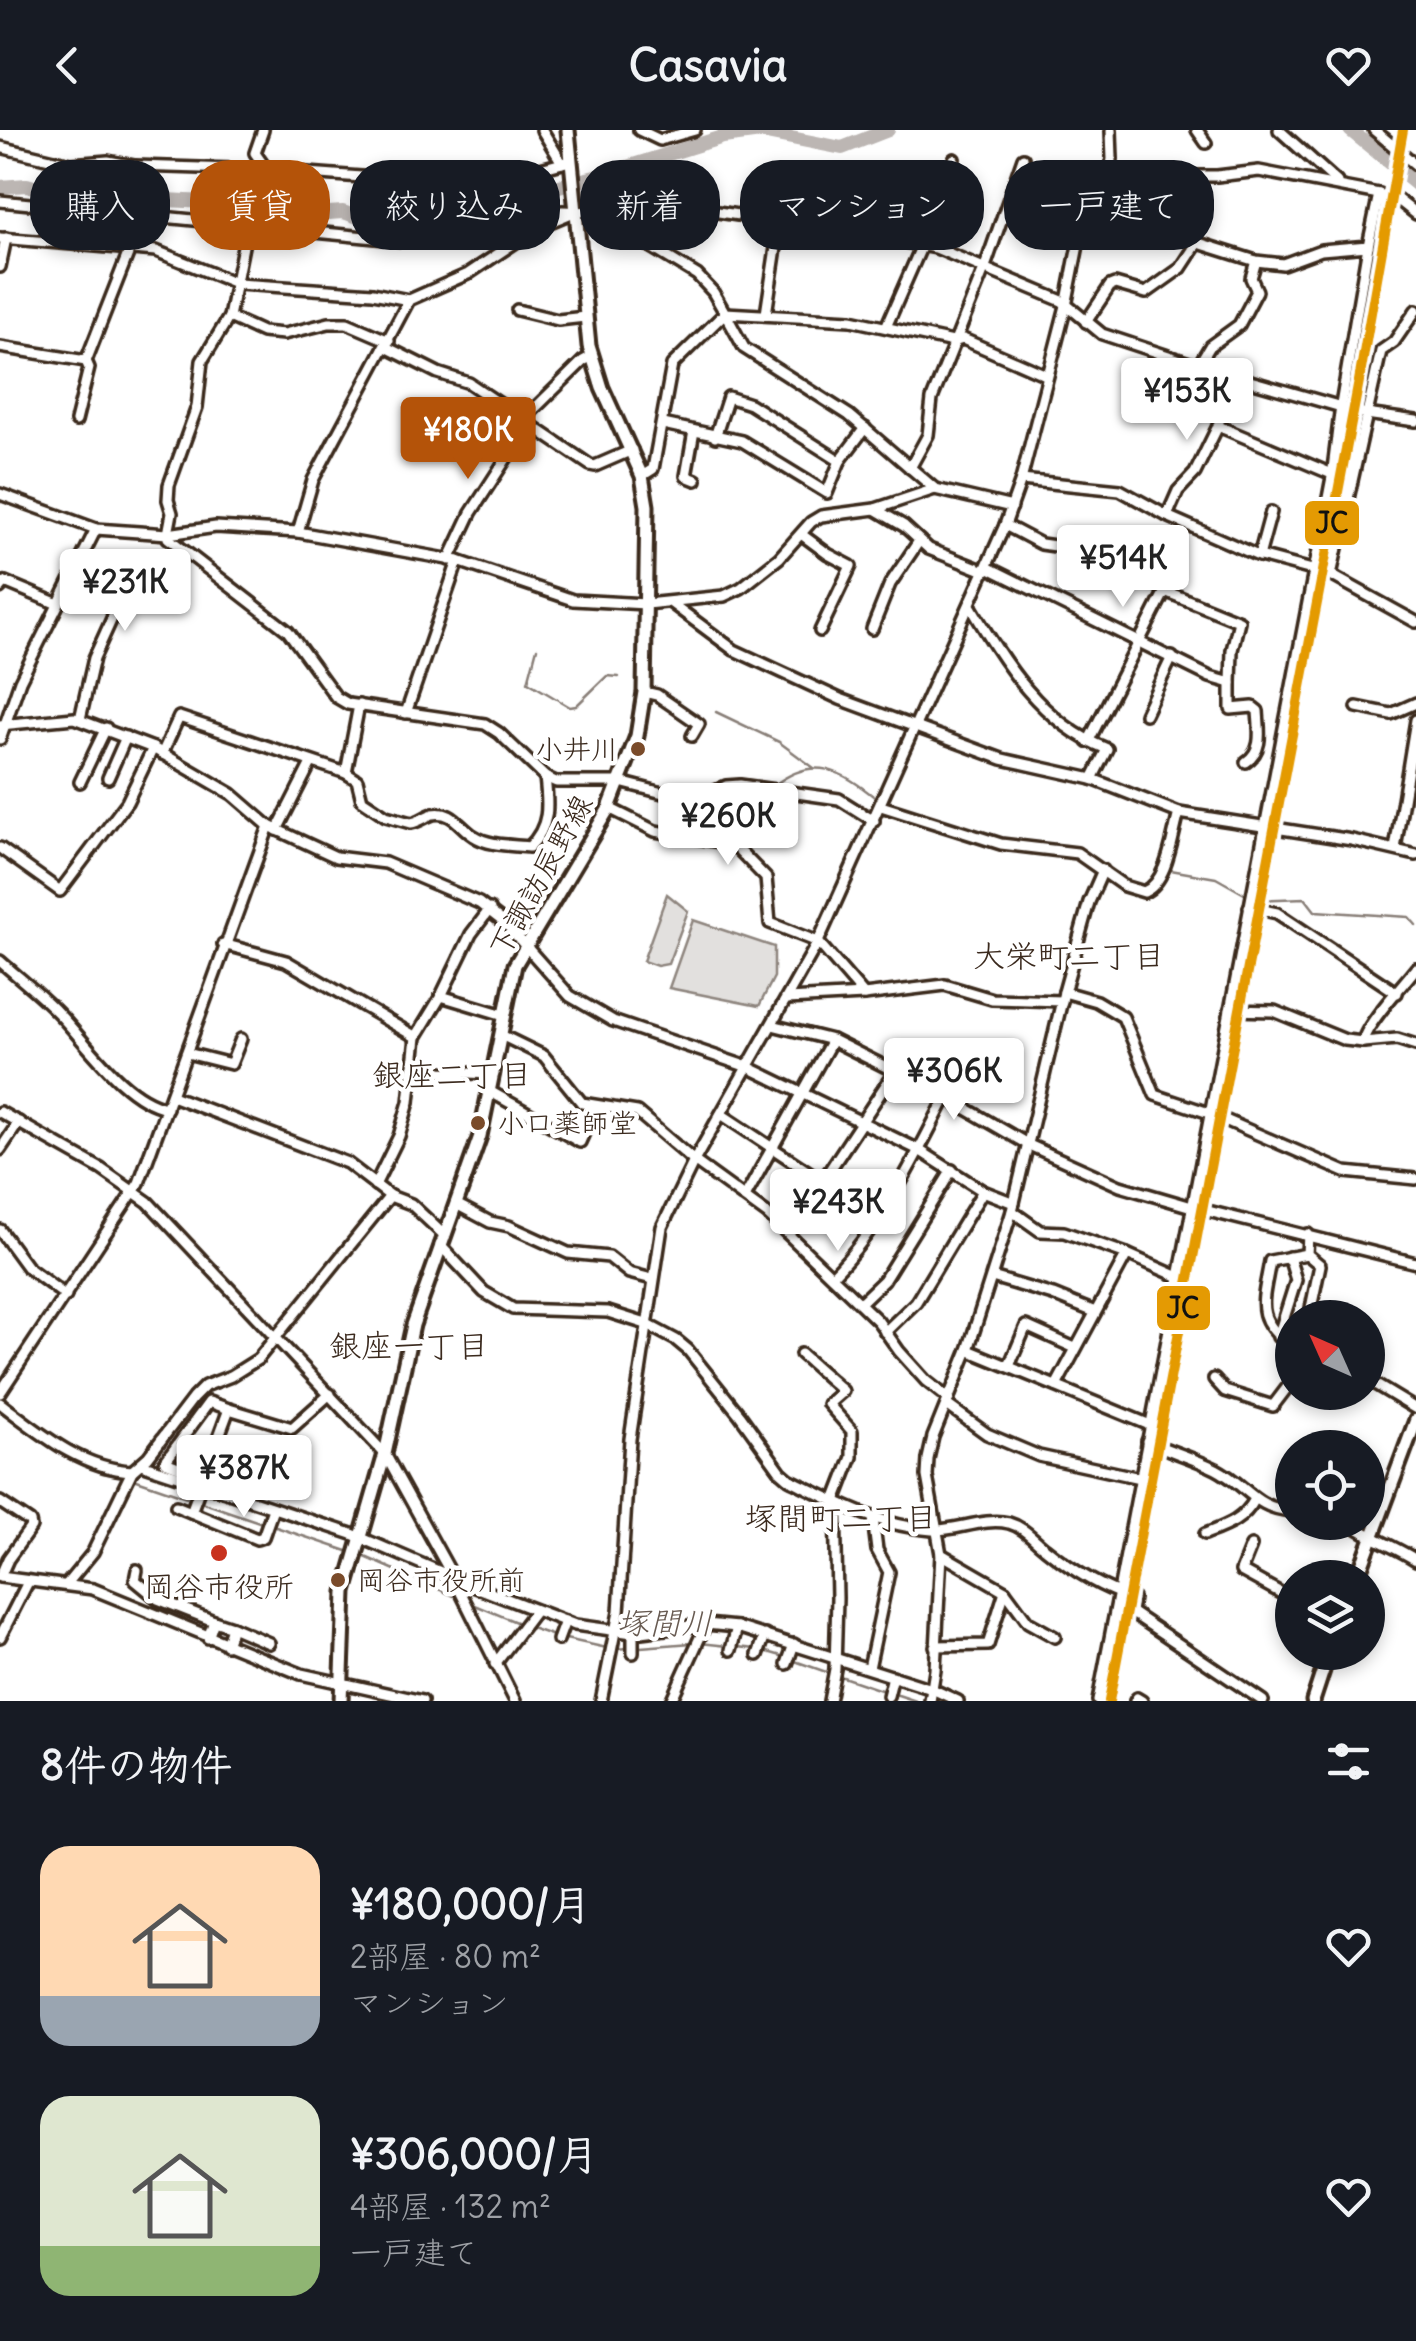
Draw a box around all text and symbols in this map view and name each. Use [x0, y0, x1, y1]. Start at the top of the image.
text: Casavia [629, 37, 787, 93]
icon: back [40, 38, 95, 93]
icon: heart [1321, 38, 1376, 93]
chip: 購入 [30, 160, 170, 250]
chip: 賃貸 [190, 160, 330, 250]
chip: 絞り込み [350, 160, 560, 250]
chip: 新着 [580, 160, 720, 250]
chip: マンション [740, 160, 984, 250]
chip: 一戸建て [1004, 160, 1214, 250]
pin: ¥153K [1117, 358, 1257, 443]
text: ¥153K [1143, 370, 1231, 411]
pin: ¥180K [398, 397, 538, 482]
text: ¥180K [423, 409, 513, 450]
line badge: JC [1303, 499, 1361, 547]
text: JC [1315, 505, 1349, 541]
pin: ¥514K [1053, 525, 1193, 610]
text: ¥514K [1079, 537, 1167, 578]
pin: ¥231K [55, 549, 195, 634]
text: ¥231K [82, 561, 168, 602]
place label: 小井川 [535, 731, 619, 767]
marker: 小井川 [628, 739, 648, 759]
pin: ¥260K [658, 783, 798, 868]
street label: 下諏訪辰野線 [480, 788, 600, 963]
text: ¥260K [680, 795, 776, 836]
district label: 大栄町二丁目 [973, 935, 1165, 976]
pin: ¥306K [884, 1038, 1024, 1123]
text: ¥306K [906, 1050, 1002, 1091]
district label: 銀座二丁目 [372, 1054, 532, 1095]
place label: 小口薬師堂 [497, 1105, 637, 1141]
marker: 小口薬師堂 [468, 1113, 488, 1133]
pin: ¥243K [768, 1169, 908, 1254]
text: ¥243K [792, 1181, 884, 1222]
line badge: JC [1155, 1284, 1212, 1332]
text: JC [1166, 1290, 1200, 1326]
north arrow [1275, 1300, 1385, 1410]
map controls [1275, 1300, 1385, 1670]
district label: 銀座一丁目 [329, 1325, 489, 1366]
button: locate [1275, 1430, 1385, 1540]
pin: ¥387K [174, 1435, 314, 1520]
text: ¥387K [199, 1447, 289, 1488]
district label: 塚間町二丁目 [745, 1497, 937, 1538]
marker: 岡谷市役所 [208, 1542, 230, 1564]
button: layers [1275, 1560, 1385, 1670]
place label: 岡谷市役所前 [357, 1562, 525, 1598]
place label: 岡谷市役所 [144, 1567, 294, 1605]
marker: 岡谷市役所前 [328, 1570, 348, 1590]
water label: 塚間川 [617, 1602, 713, 1643]
icon: filters [1321, 1734, 1376, 1789]
text: 8件の物件 [40, 1739, 232, 1791]
text: ¥180,000/月 [350, 1878, 592, 1930]
icon: home [120, 1886, 240, 2006]
icon: heart [1321, 1919, 1376, 1974]
text: 2部屋 · 80 m² [350, 1936, 541, 1977]
text: マンション [350, 1982, 509, 2023]
text: ¥306,000/月 [350, 2128, 599, 2180]
icon: home [120, 2136, 240, 2256]
icon: heart [1321, 2169, 1376, 2224]
text: 4部屋 · 132 m² [350, 2186, 551, 2227]
text: 一戸建て [350, 2232, 478, 2273]

